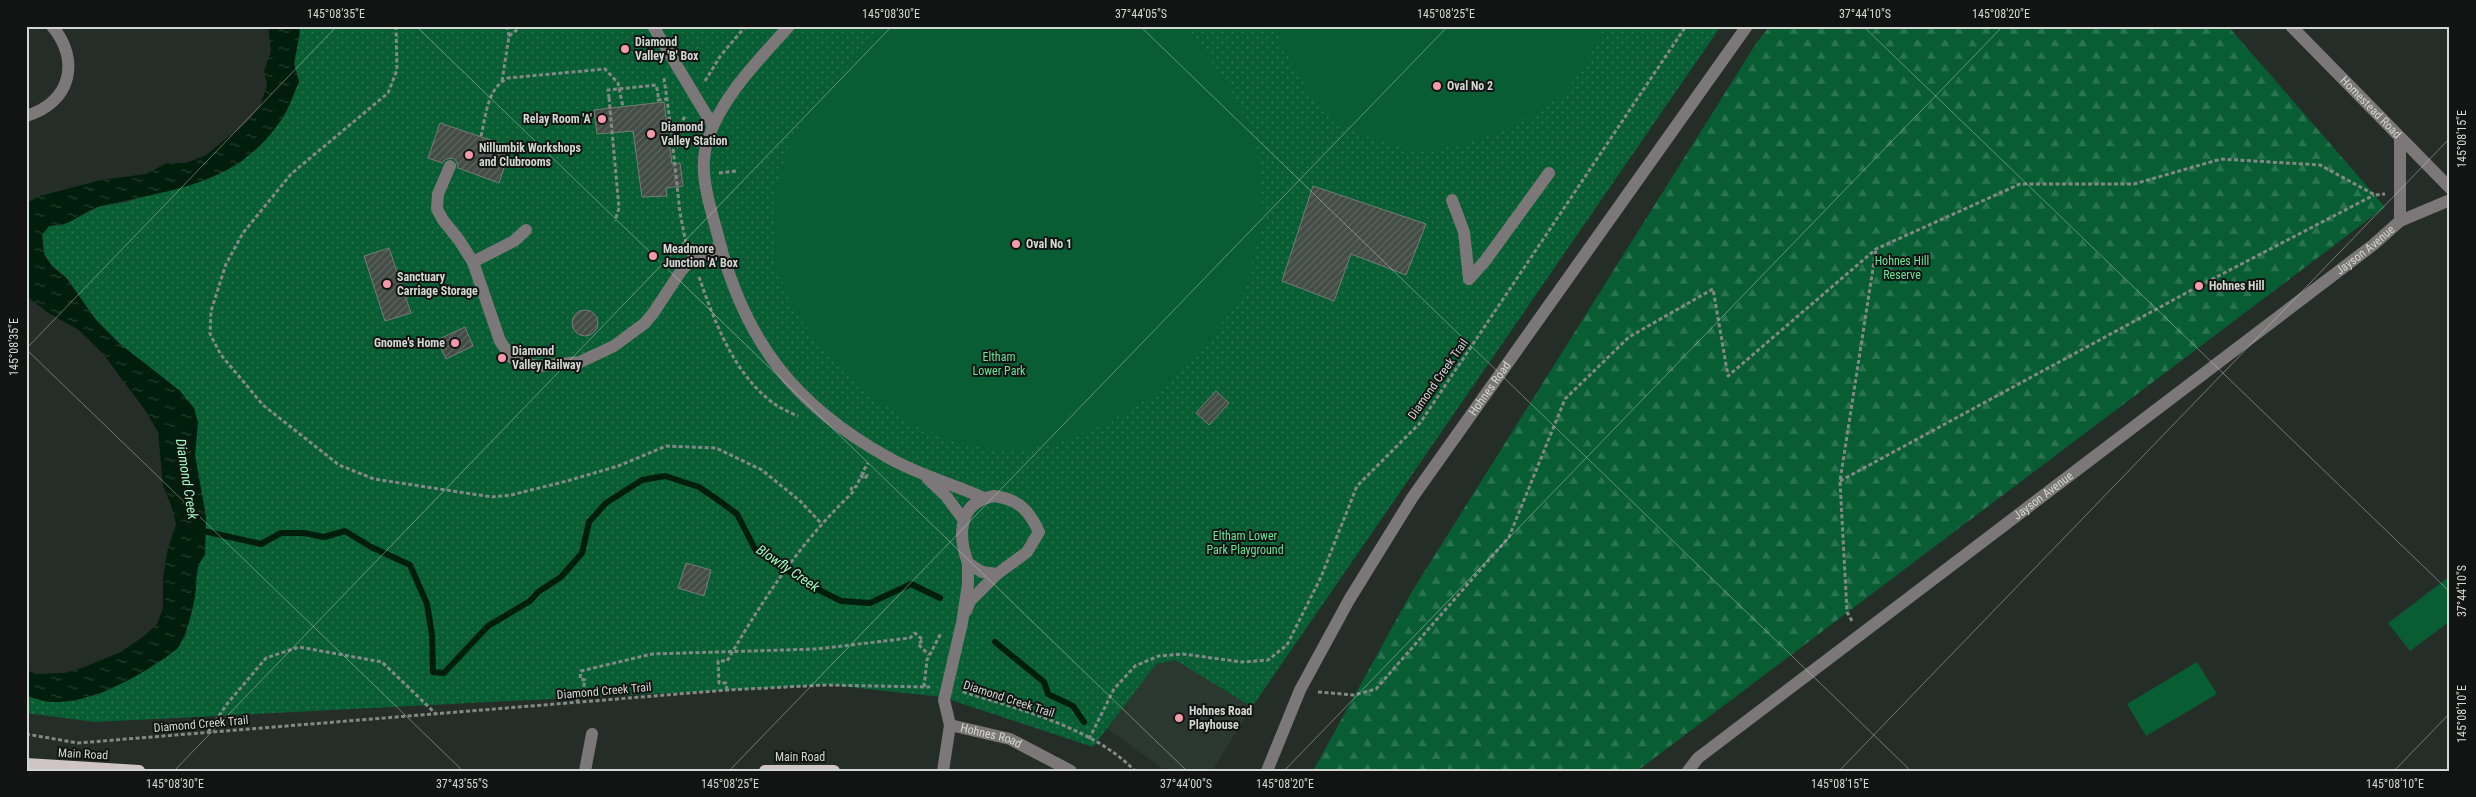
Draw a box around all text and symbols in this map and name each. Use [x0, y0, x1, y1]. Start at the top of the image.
text: 145°08'35"E [307, 7, 365, 21]
text: 145°08'30"E [862, 7, 920, 21]
text: 37°44'05"S [1115, 7, 1167, 21]
text: 145°08'25"E [1417, 7, 1475, 21]
text: 37°44'10"S [1839, 7, 1891, 21]
text: 145°08'20"E [1972, 7, 2030, 21]
place label: Diamond Valley 'B' Box [635, 35, 699, 63]
marker: Diamond Valley 'B' Box [619, 43, 631, 55]
street label: Homestead Road [2337, 73, 2404, 141]
place label: Oval No 2 [1447, 79, 1493, 93]
marker: Oval No 2 [1431, 80, 1443, 92]
text: 145°08'15"E [2455, 110, 2469, 168]
place label: Relay Room 'A' [523, 112, 592, 126]
marker: Relay Room 'A' [596, 113, 608, 125]
place label: Diamond Valley Station [661, 120, 728, 148]
marker: Diamond Valley Station [645, 128, 657, 140]
place label: Nillumbik Workshops and Clubrooms [479, 141, 581, 169]
marker: Nillumbik Workshops and Clubrooms [463, 149, 475, 161]
street label: Jayson Avenue [2333, 222, 2398, 278]
place label: Oval No 1 [1026, 237, 1072, 251]
marker: Oval No 1 [1010, 238, 1022, 250]
place label: Meadmore Junction 'A' Box [663, 242, 739, 270]
marker: Meadmore Junction 'A' Box [647, 250, 659, 262]
park label: Hohnes Hill Reserve [1875, 254, 1929, 282]
place label: Sanctuary Carriage Storage [397, 270, 478, 298]
marker: Sanctuary Carriage Storage [381, 278, 393, 290]
place label: Hohnes Hill [2209, 279, 2265, 293]
marker: Hohnes Hill [2193, 280, 2205, 292]
text: 145°08'35"E [7, 318, 21, 376]
place label: Gnome's Home [374, 336, 445, 350]
street label: Diamond Creek Trail [1405, 336, 1471, 422]
marker: Gnome's Home [449, 337, 461, 349]
place label: Diamond Valley Railway [512, 344, 582, 372]
park label: Eltham Lower Park [973, 350, 1026, 378]
marker: Diamond Valley Railway [496, 352, 508, 364]
street label: Hohnes Road [1466, 359, 1514, 418]
water label: Diamond Creek [173, 438, 201, 521]
street label: Jayson Avenue [2011, 468, 2076, 523]
park label: Eltham Lower Park Playground [1206, 529, 1284, 557]
water label: Blowfly Creek [754, 541, 823, 595]
text: 37°44'10"S [2455, 565, 2469, 617]
street label: Diamond Creek Trail [962, 678, 1056, 720]
street label: Diamond Creek Trail [556, 680, 652, 702]
text: 145°08'10"E [2455, 685, 2469, 743]
place label: Hohnes Road Playhouse [1189, 704, 1252, 732]
marker: Hohnes Road Playhouse [1173, 712, 1185, 724]
street label: Diamond Creek Trail [153, 713, 249, 735]
street label: Hohnes Road [959, 721, 1024, 751]
street label: Main Road [58, 746, 108, 762]
street label: Main Road [775, 750, 825, 764]
text: 145°08'30"E [146, 777, 204, 791]
text: 37°43'55"S [436, 777, 488, 791]
text: 145°08'25"E [701, 777, 759, 791]
text: 37°44'00"S [1160, 777, 1212, 791]
text: 145°08'20"E [1256, 777, 1314, 791]
text: 145°08'15"E [1811, 777, 1869, 791]
text: 145°08'10"E [2366, 777, 2424, 791]

